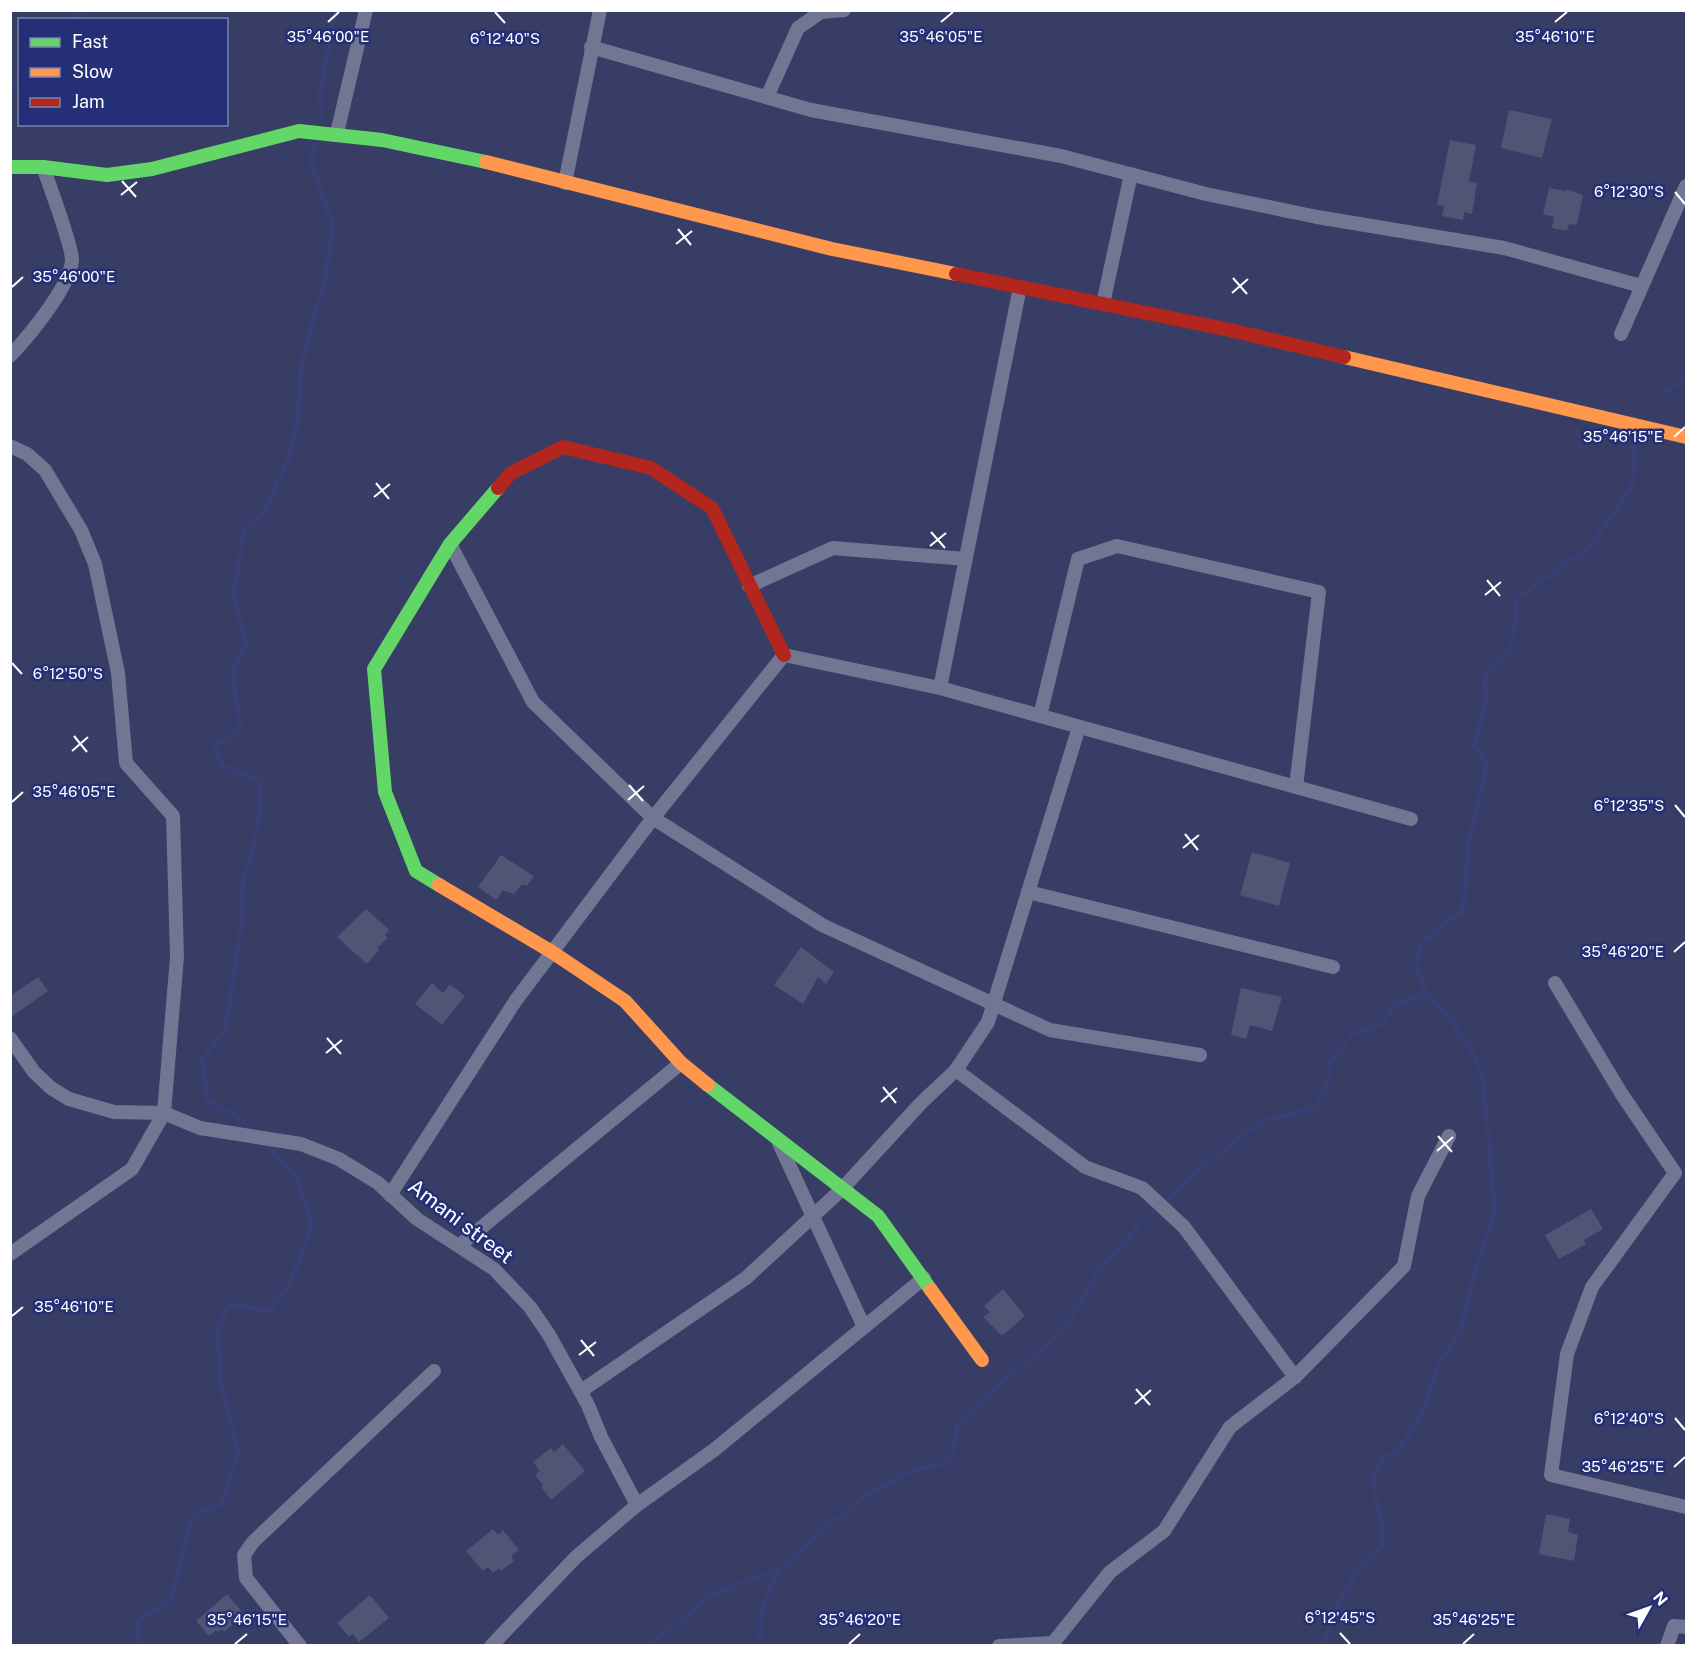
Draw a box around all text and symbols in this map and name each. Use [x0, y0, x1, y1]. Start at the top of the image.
legend [18, 18, 228, 126]
text: 35°46'00"E [287, 28, 369, 45]
text: 35°46'05"E [900, 28, 982, 45]
text: 35°46'10"E [1515, 28, 1595, 45]
text: 6°12'40"S [470, 30, 540, 47]
text: Fast [72, 31, 108, 52]
text: Slow [72, 61, 113, 82]
text: Jam [72, 91, 105, 112]
text: 6°12'30"S [1594, 183, 1664, 200]
text: 35°46'00"E [33, 268, 115, 285]
text: 35°46'15"E [1583, 428, 1663, 445]
text: 6°12'50"S [33, 665, 103, 682]
text: 35°46'05"E [33, 783, 115, 800]
text: 6°12'35"S [1594, 797, 1664, 814]
text: 35°46'20"E [1582, 943, 1664, 960]
street label: Amani street [404, 1173, 518, 1269]
text: 35°46'10"E [34, 1298, 114, 1315]
text: 6°12'40"S [1594, 1410, 1664, 1427]
text: 35°46'25"E [1582, 1458, 1664, 1475]
north arrow [1619, 1578, 1679, 1638]
text: N [1649, 1588, 1671, 1610]
text: 6°12'45"S [1305, 1609, 1375, 1626]
text: 35°46'15"E [207, 1611, 287, 1628]
text: 35°46'20"E [819, 1611, 901, 1628]
text: 35°46'25"E [1433, 1611, 1515, 1628]

